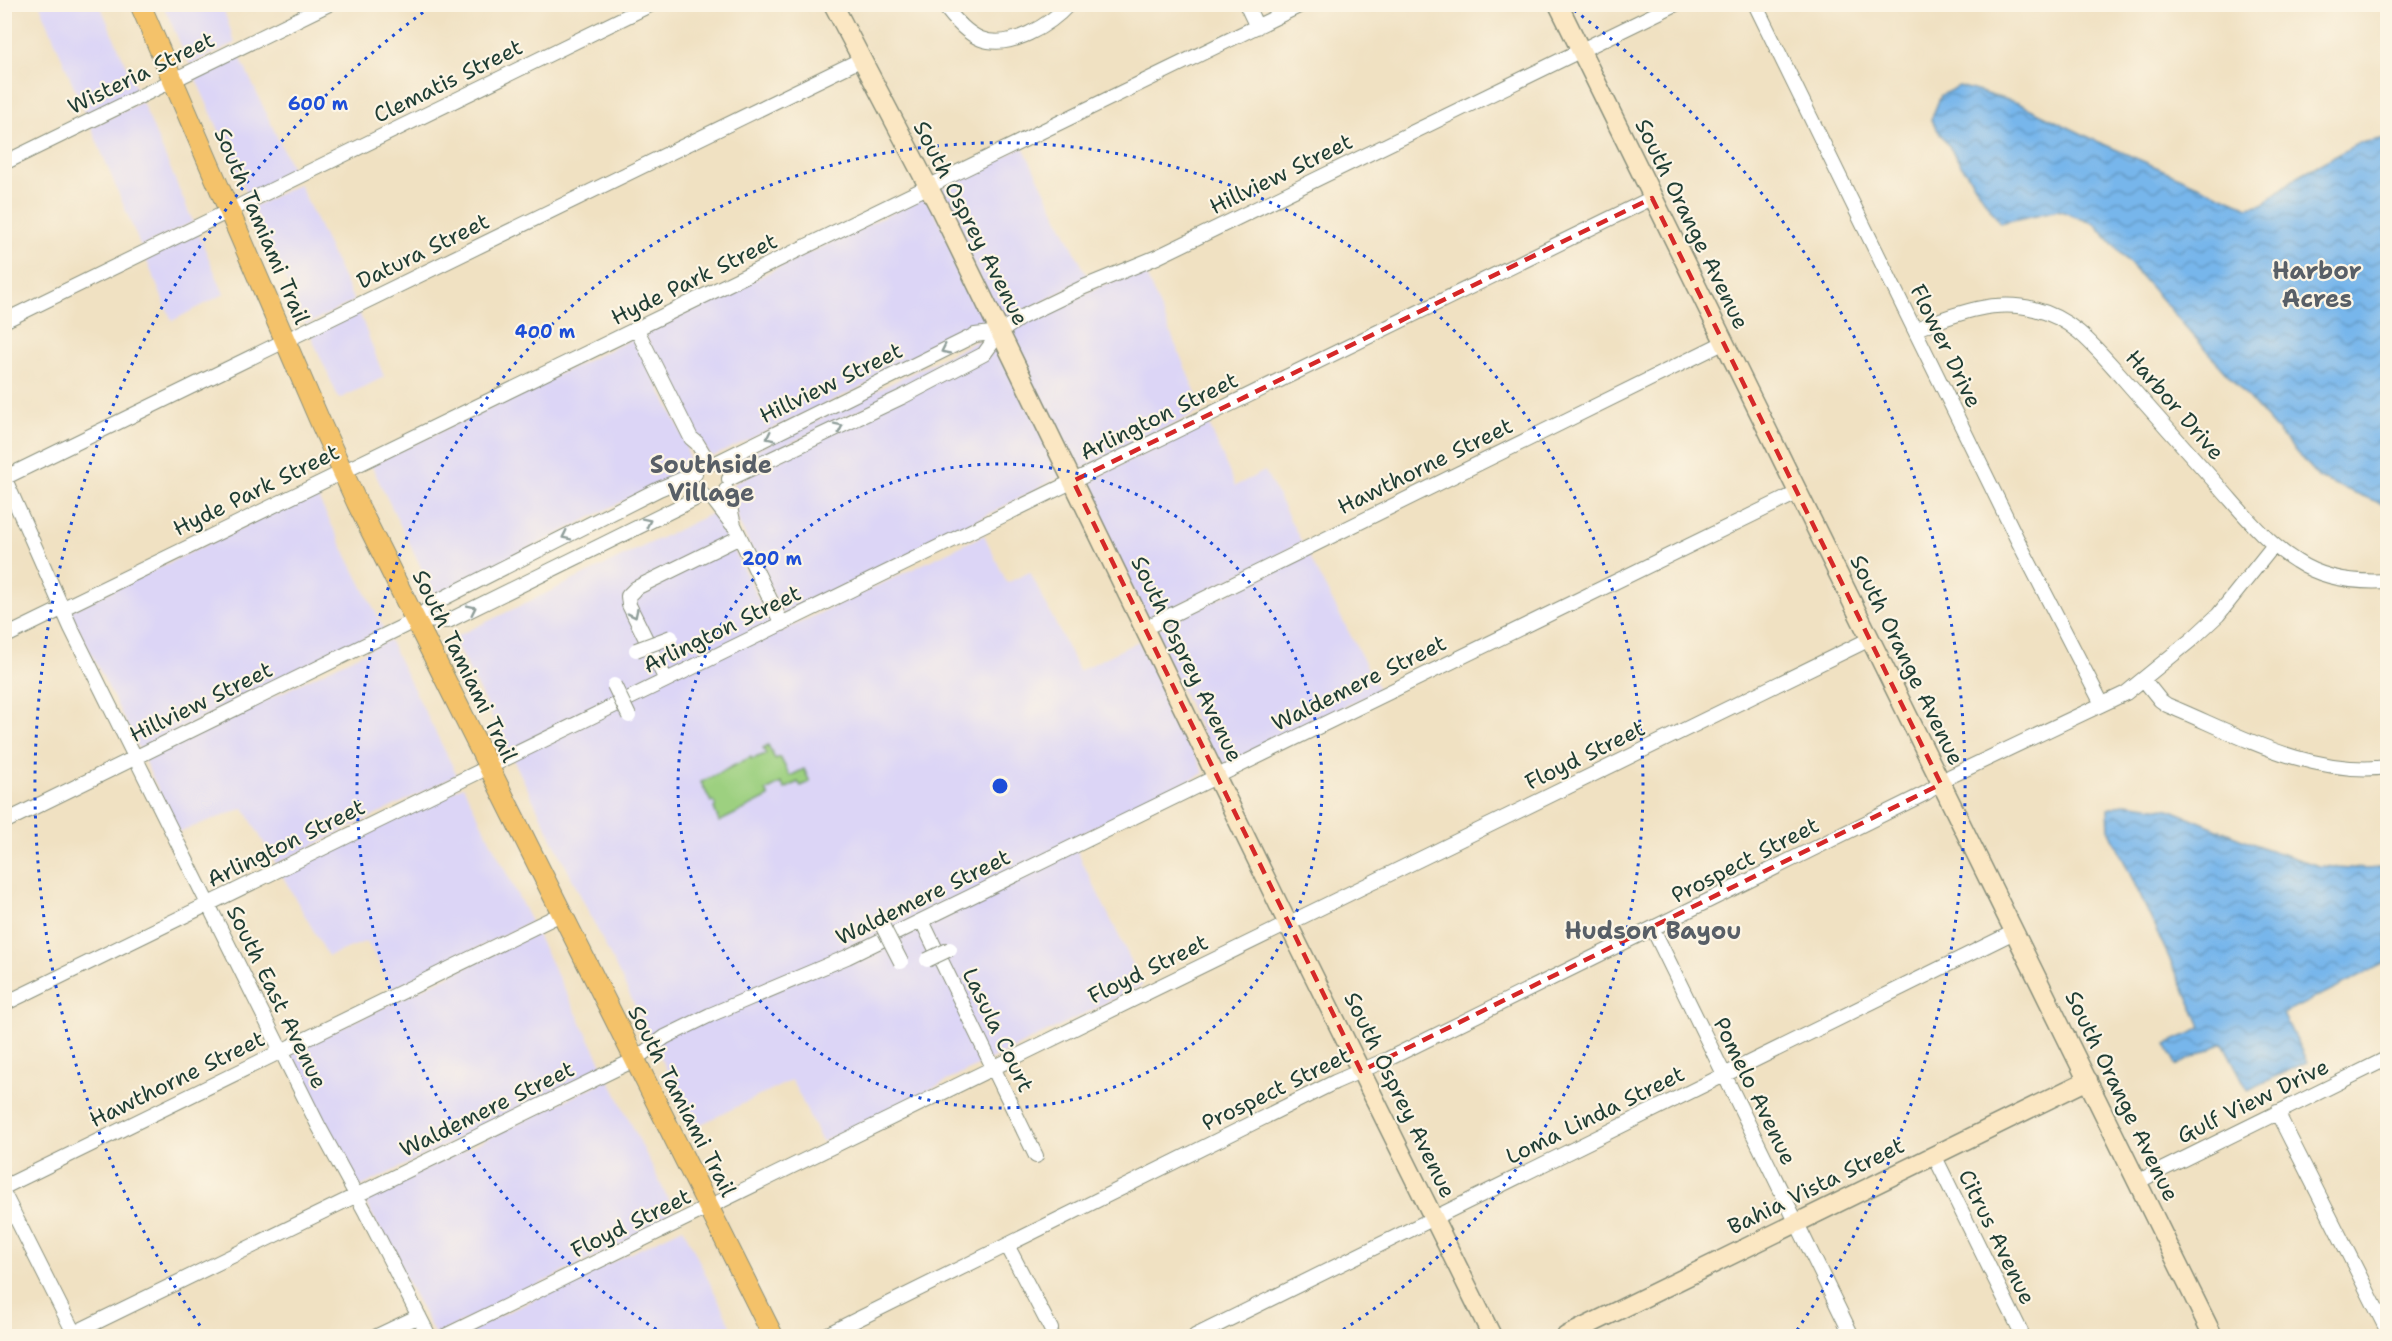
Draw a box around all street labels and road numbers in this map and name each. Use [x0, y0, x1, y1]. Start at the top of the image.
street label: Wisteria Street [63, 25, 219, 121]
street label: Clematis Street [369, 32, 527, 130]
street label: South Orange Avenue [1628, 114, 1756, 334]
street label: South Osprey Avenue [907, 116, 1035, 330]
street label: South Tamiami Trail [207, 123, 317, 329]
street label: Hillview Street [1205, 127, 1357, 221]
street label: Datura Street [352, 206, 494, 296]
street label: Hyde Park Street [606, 226, 782, 332]
street label: Flower Drive [1904, 279, 1988, 413]
street label: Hillview Street [755, 336, 907, 430]
street label: Harbor Drive [2119, 344, 2231, 466]
street label: Arlington Street [1075, 365, 1243, 467]
street label: Hawthorne Street [1333, 411, 1517, 521]
street label: Hyde Park Street [168, 437, 344, 543]
street label: South Orange Avenue [1843, 550, 1971, 770]
street label: South Osprey Avenue [1124, 551, 1250, 767]
street label: South Tamiami Trail [406, 565, 524, 767]
street label: Arlington Street [638, 578, 806, 680]
street label: Waldemere Street [1267, 628, 1451, 738]
street label: Hillview Street [125, 655, 277, 749]
street label: Floyd Street [1520, 713, 1650, 797]
street label: Arlington Street [202, 792, 370, 894]
street label: Prospect Street [1666, 810, 1824, 910]
street label: Waldemere Street [831, 842, 1015, 952]
street label: South East Avenue [220, 901, 334, 1093]
street label: Floyd Street [1083, 927, 1213, 1011]
street label: Lasula Court [955, 963, 1041, 1097]
street label: South Orange Avenue [2058, 986, 2186, 1206]
street label: South Osprey Avenue [1337, 987, 1463, 1203]
street label: South Tamiami Trail [621, 1001, 743, 1202]
street label: Pomelo Avenue [1707, 1012, 1803, 1170]
street label: Hawthorne Street [85, 1024, 269, 1134]
street label: Prospect Street [1197, 1040, 1355, 1138]
street label: Gulf View Drive [2172, 1052, 2334, 1150]
street label: Waldemere Street [395, 1054, 579, 1164]
street label: Loma Linda Street [1501, 1059, 1689, 1171]
street label: Bahia Vista Street [1723, 1131, 1909, 1241]
street label: Citrus Avenue [1952, 1165, 2042, 1309]
street label: Floyd Street [566, 1181, 696, 1265]

